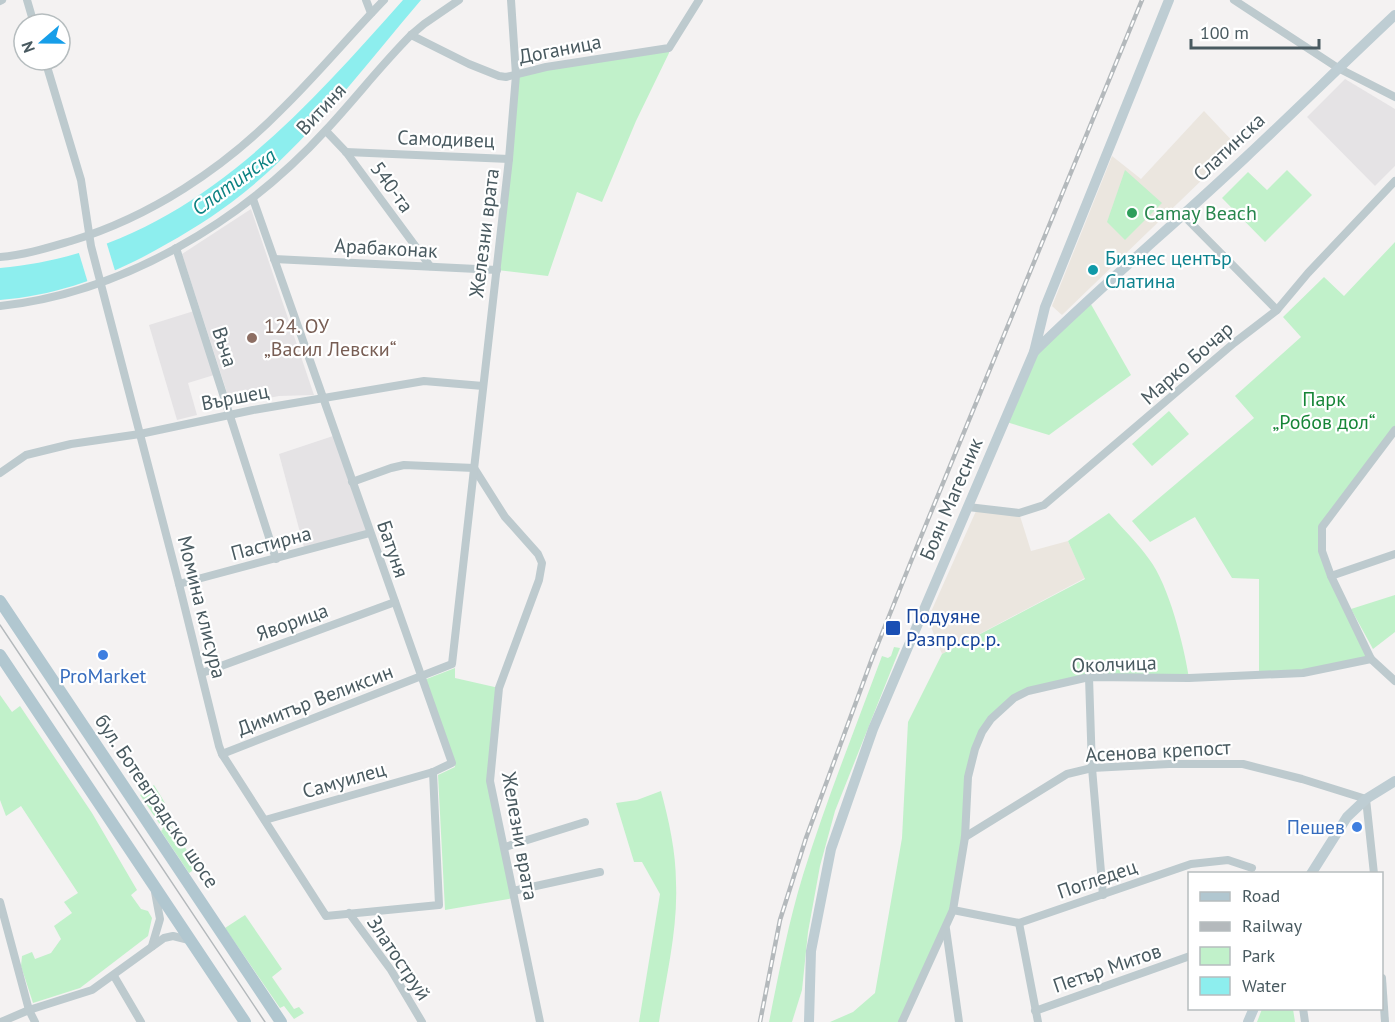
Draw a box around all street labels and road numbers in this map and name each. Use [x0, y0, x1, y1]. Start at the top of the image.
street label: Доганица [517, 28, 603, 70]
street label: Витиня [290, 78, 352, 140]
street label: Слатинска [1188, 107, 1270, 187]
street label: Самодивец [397, 124, 495, 154]
street label: 540-та [365, 156, 419, 218]
street label: Железни врата [463, 167, 505, 300]
street label: Арабаконак [334, 232, 439, 264]
street label: Марко Бочар [1135, 316, 1239, 410]
street label: Въча [206, 324, 244, 370]
street label: Вършец [199, 378, 271, 416]
street label: Боян Магесник [914, 434, 989, 564]
street label: Батуня [371, 517, 415, 581]
street label: Пастирна [228, 520, 314, 566]
street label: Момина клисура [172, 533, 232, 681]
street label: Яворица [252, 597, 332, 647]
street label: Околчица [1071, 650, 1157, 678]
street label: Димитър Великсин [233, 658, 397, 742]
street label: бул. Ботевградско шосе [89, 709, 225, 893]
street label: Асенова крепост [1085, 734, 1231, 768]
street label: Самуилец [299, 756, 389, 804]
street label: Железни врата [496, 769, 544, 902]
street label: Погледец [1054, 853, 1140, 905]
street label: Златоструй [361, 911, 437, 1005]
street label: Петър Митов [1049, 937, 1165, 999]

